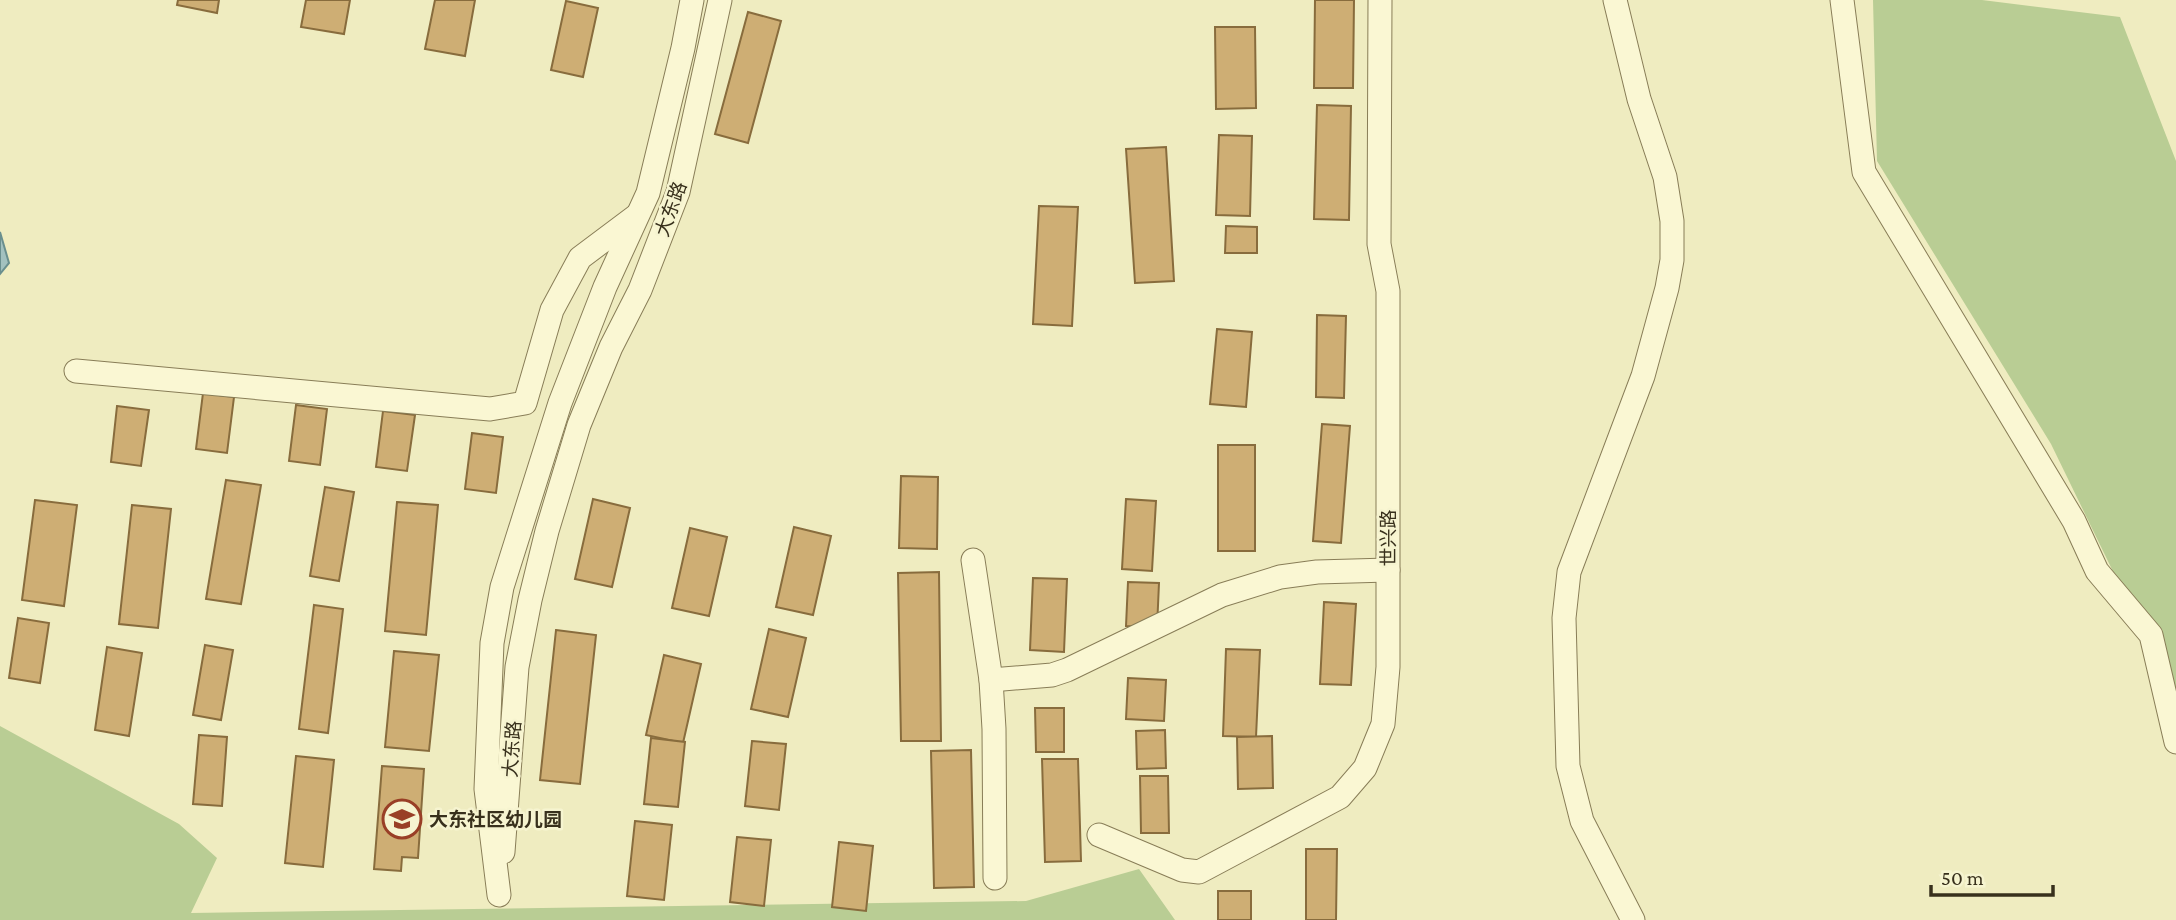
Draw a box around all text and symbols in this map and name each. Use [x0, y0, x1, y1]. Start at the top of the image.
street label: 大东路 [651, 179, 691, 239]
street label: 世兴路 [1378, 509, 1399, 567]
street label: 大东路 [500, 720, 524, 778]
school or university icon: 大东社区幼儿园 [381, 798, 423, 840]
place label: 大东社区幼儿园 [429, 809, 562, 830]
scale bar [1931, 853, 2054, 897]
text: 50 m [1941, 866, 1984, 890]

